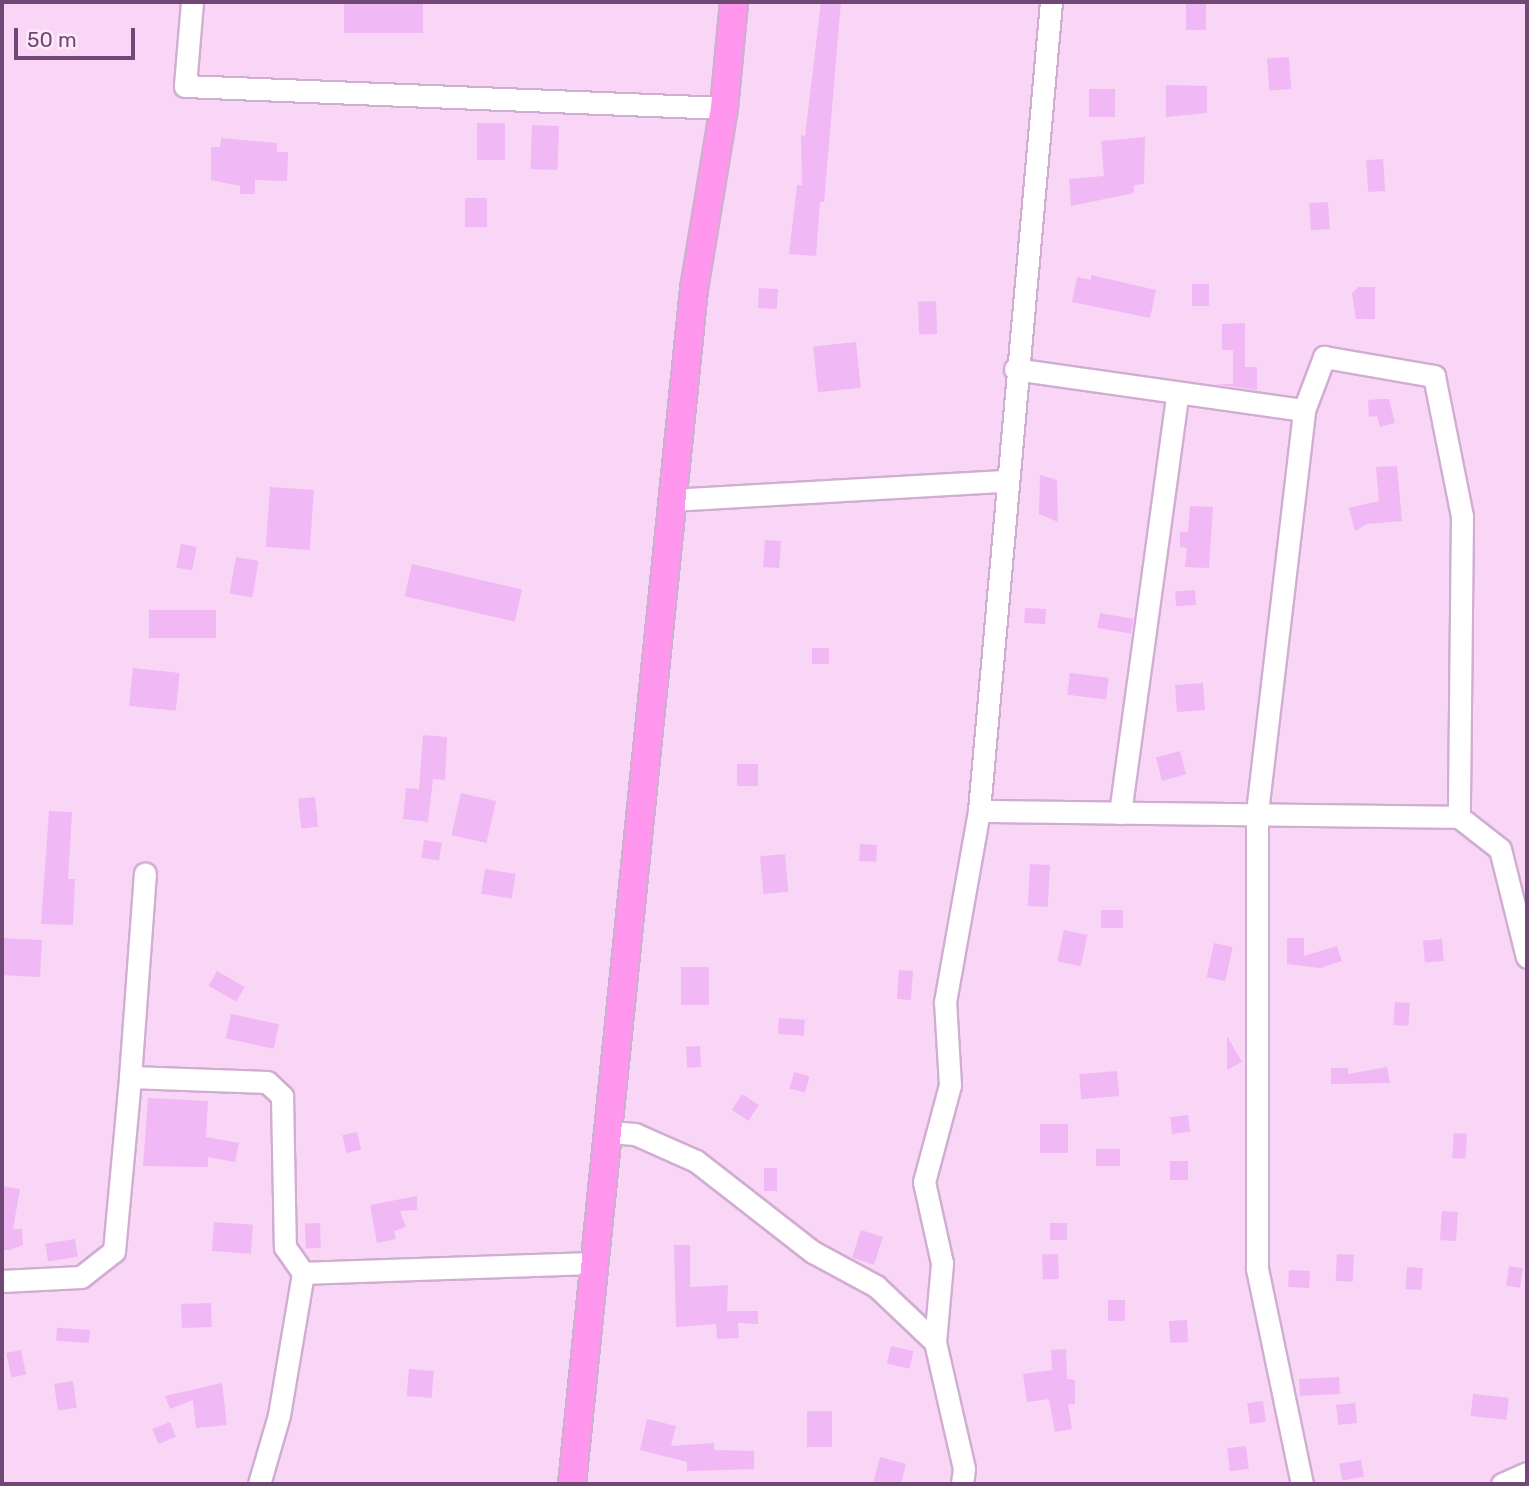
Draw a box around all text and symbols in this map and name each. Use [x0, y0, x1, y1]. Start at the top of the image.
scale bar [18, 14, 138, 58]
text: 50 m [27, 27, 77, 52]

